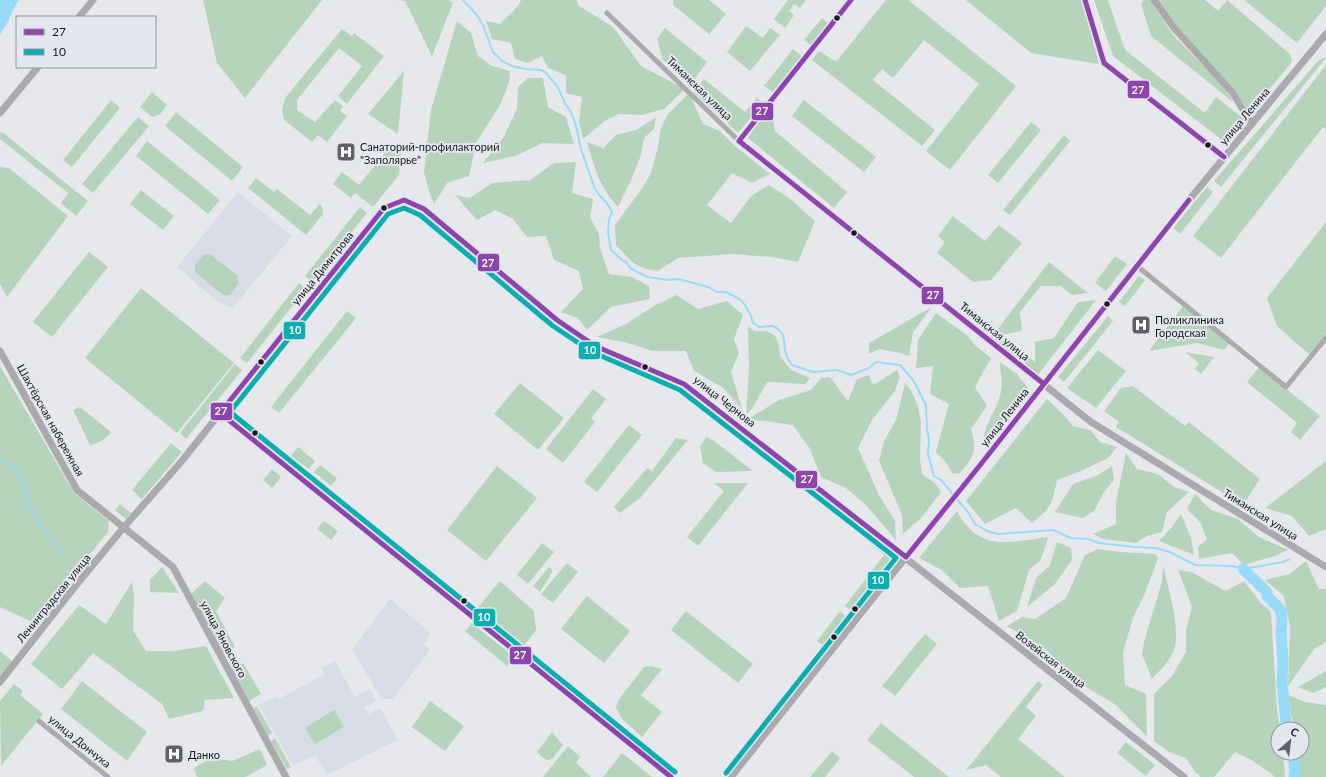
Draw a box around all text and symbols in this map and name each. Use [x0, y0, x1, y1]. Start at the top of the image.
unlabelled marker [832, 13, 842, 23]
legend [16, 16, 156, 68]
text: 27 [52, 24, 66, 39]
text: 10 [52, 44, 66, 59]
street label: Тиманская улица [665, 54, 735, 122]
line badge: 27 [1127, 80, 1150, 99]
text: 27 [1132, 83, 1144, 96]
street label: улица Ленина [1216, 85, 1272, 147]
line badge: 27 [751, 102, 774, 121]
text: 27 [756, 104, 768, 117]
place label: Санаторий-профилакторий "Заполярье" [360, 140, 499, 166]
unlabelled marker [1203, 140, 1213, 150]
hospital icon: Санаторий-профилакторий "Заполярье" [335, 141, 357, 163]
unlabelled marker [379, 203, 389, 213]
unlabelled marker [849, 228, 859, 238]
street label: улица Димитрова [288, 229, 356, 307]
line badge: 27 [477, 253, 500, 272]
text: 27 [482, 256, 494, 269]
line badge: 27 [921, 286, 944, 305]
text: 27 [927, 288, 939, 301]
street label: Тиманская улица [958, 299, 1032, 363]
unlabelled marker [1102, 299, 1112, 309]
place label: Поликлиника Городская [1155, 313, 1224, 339]
hospital icon: Поликлиника Городская [1130, 314, 1152, 336]
line badge: 10 [283, 321, 306, 340]
text: 10 [289, 323, 302, 336]
line badge: 10 [578, 341, 601, 360]
text: 10 [584, 343, 597, 356]
unlabelled marker [256, 357, 266, 367]
street label: Шахтёрская набережная [15, 362, 87, 478]
unlabelled marker [640, 362, 650, 372]
street label: улица Чернова [691, 373, 759, 429]
street label: улица Ленина [977, 385, 1031, 449]
line badge: 27 [210, 402, 233, 421]
text: 27 [215, 404, 227, 417]
unlabelled marker [250, 428, 260, 438]
line badge: 27 [795, 470, 818, 489]
text: 27 [801, 472, 813, 485]
street label: Тиманская улица [1221, 486, 1301, 542]
street label: Ленинградская улица [13, 551, 93, 646]
line badge: 10 [867, 571, 890, 590]
text: 10 [872, 573, 885, 586]
unlabelled marker [459, 596, 469, 606]
street label: улица Яновского [198, 598, 250, 680]
unlabelled marker [850, 604, 860, 614]
line badge: 10 [473, 608, 496, 627]
text: 10 [478, 610, 491, 623]
street label: Возейская улица [1014, 628, 1088, 690]
unlabelled marker [829, 632, 839, 642]
line badge: 27 [509, 646, 532, 665]
text: 27 [514, 648, 526, 661]
street label: улица Дончука [46, 712, 114, 770]
north arrow [1270, 721, 1310, 761]
text: С [1289, 724, 1302, 740]
hospital icon: Данко [163, 743, 185, 765]
place label: Данко [188, 748, 220, 761]

